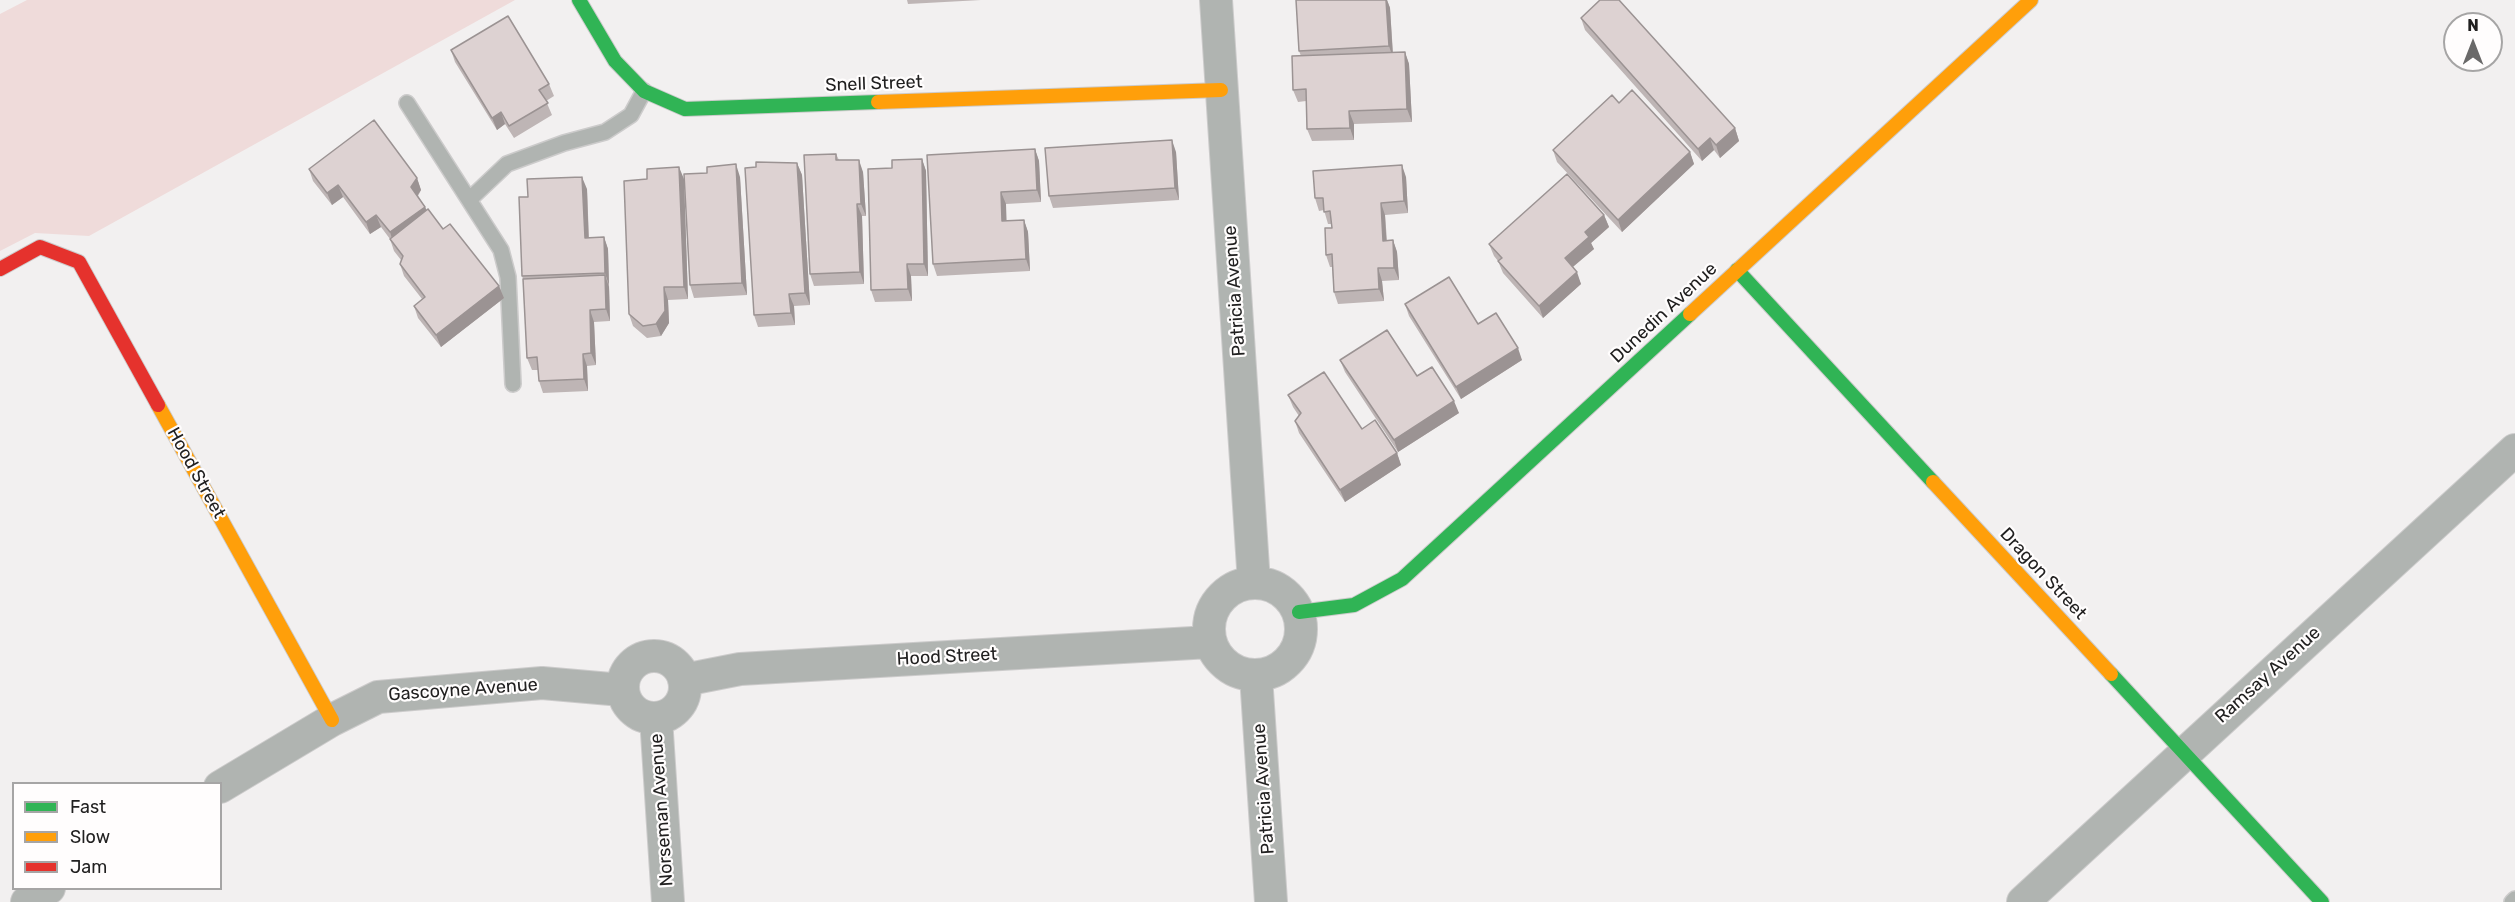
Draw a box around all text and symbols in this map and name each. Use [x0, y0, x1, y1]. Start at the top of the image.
north arrow [2443, 12, 2503, 72]
text: N [2467, 16, 2479, 35]
street label: Snell Street [825, 72, 923, 96]
street label: Patricia Avenue [1220, 225, 1250, 357]
street label: Dunedin Avenue [1606, 258, 1722, 368]
street label: Hood Street [162, 424, 230, 522]
street label: Dragon Street [1995, 524, 2091, 624]
street label: Ramsay Avenue [2211, 622, 2325, 728]
street label: Hood Street [896, 644, 998, 670]
street label: Gascoyne Avenue [388, 674, 538, 706]
street label: Patricia Avenue [1249, 723, 1279, 855]
street label: Norseman Avenue [646, 733, 678, 887]
legend [12, 782, 222, 890]
text: Fast [70, 796, 106, 818]
text: Slow [70, 826, 110, 848]
text: Jam [70, 856, 107, 878]

